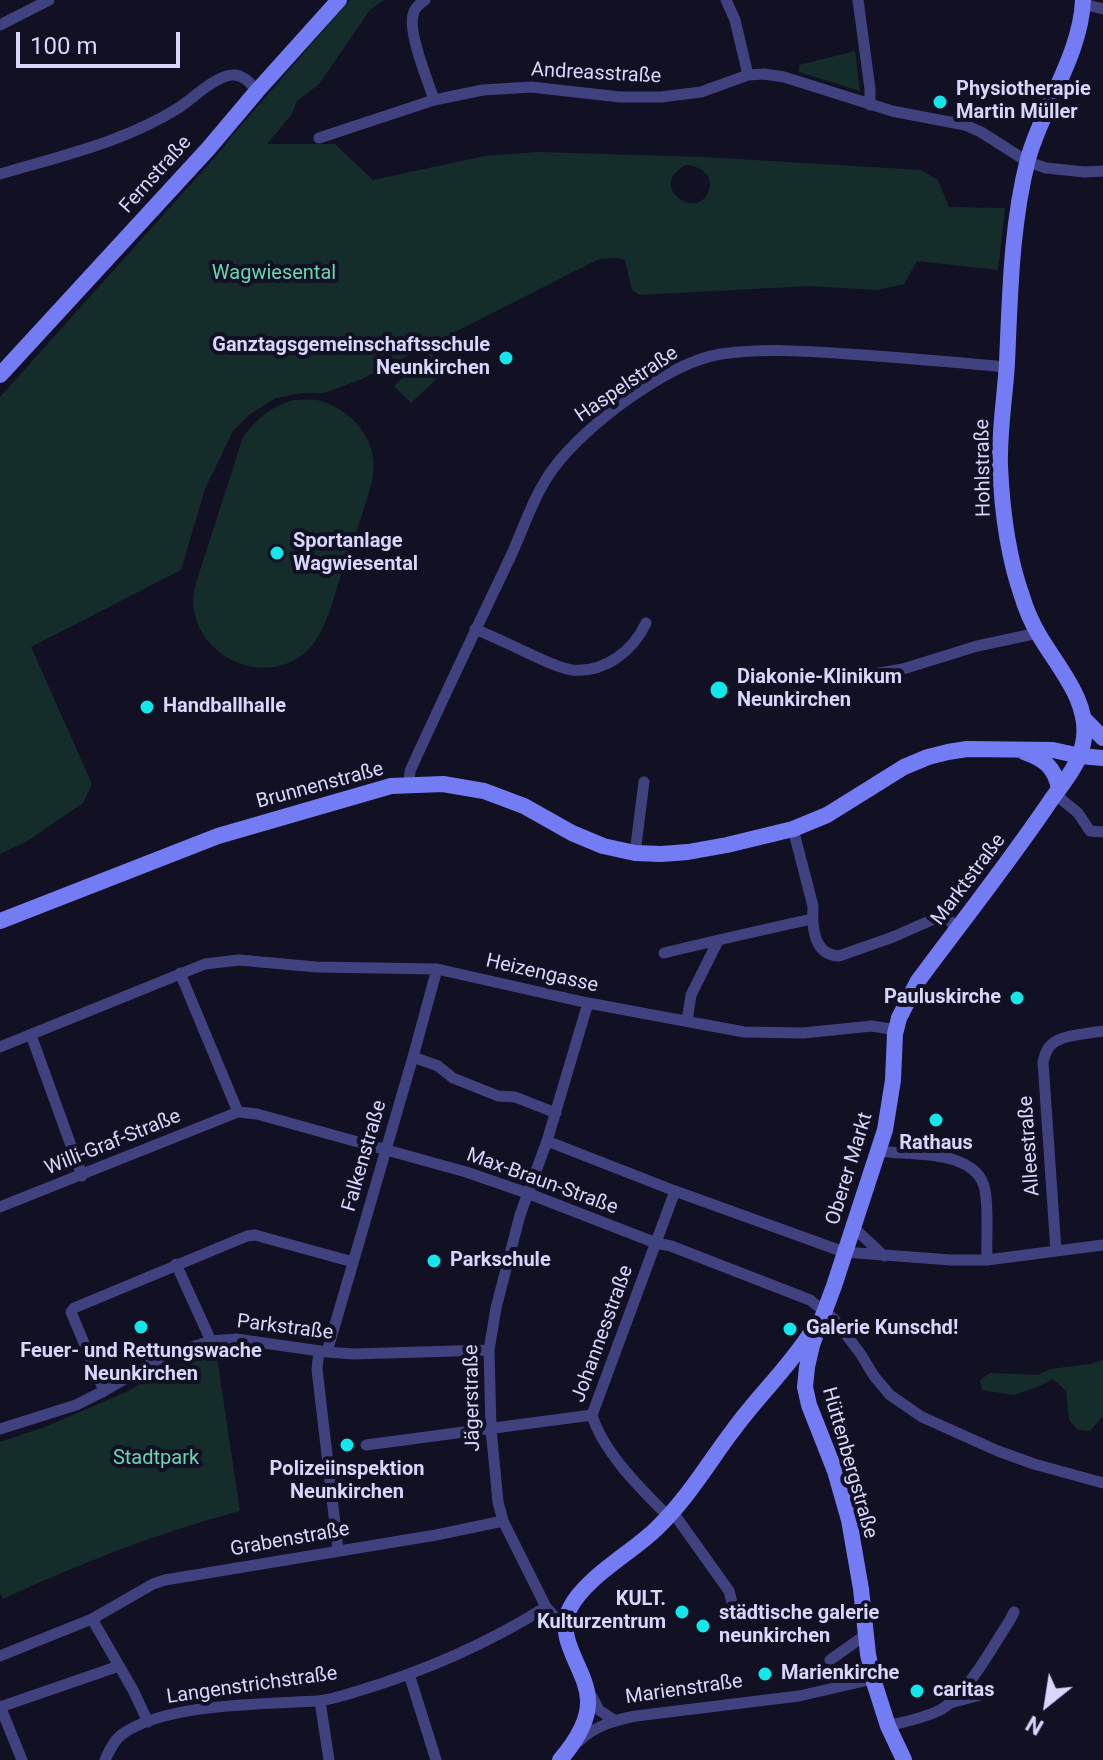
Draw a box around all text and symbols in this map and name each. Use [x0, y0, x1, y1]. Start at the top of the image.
scale bar [20, 16, 184, 66]
text: 100 m [30, 32, 97, 60]
street label: Andreasstraße [530, 59, 662, 89]
place label: Physiotherapie Martin Müller [956, 78, 1091, 125]
marker: Physiotherapie Martin Müller [931, 93, 949, 111]
street label: Fernstraße [115, 131, 197, 219]
park label: Wagwiesental [212, 262, 336, 286]
place label: Ganztagsgemeinschaftsschule Neunkirchen [212, 334, 490, 381]
street label: Haspelstraße [571, 342, 683, 428]
marker: Ganztagsgemeinschaftsschule Neunkirchen [497, 349, 515, 367]
street label: Hohlstraße [971, 419, 997, 517]
place label: Sportanlage Wagwiesental [293, 530, 418, 577]
marker: Sportanlage Wagwiesental [268, 544, 286, 562]
place label: Diakonie-Klinikum Neunkirchen [737, 666, 902, 713]
marker: Diakonie-Klinikum Neunkirchen [708, 679, 730, 701]
place label: Handballhalle [163, 695, 286, 719]
marker: Handballhalle [138, 698, 156, 716]
street label: Brunnenstraße [254, 758, 386, 814]
street label: Marktstraße [927, 829, 1011, 931]
street label: Heizengasse [484, 949, 600, 999]
place label: Pauluskirche [884, 986, 1001, 1010]
marker: Pauluskirche [1008, 989, 1026, 1007]
street label: Alleestraße [1015, 1095, 1045, 1197]
street label: Falkenstraße [338, 1098, 392, 1214]
street label: Willi-Graf-Straße [42, 1105, 184, 1181]
street label: Oberer Markt [822, 1110, 878, 1228]
marker: Rathaus [927, 1111, 945, 1129]
place label: Rathaus [899, 1132, 973, 1156]
street label: Max-Braun-Straße [463, 1143, 621, 1221]
place label: Parkschule [450, 1249, 551, 1273]
marker: Parkschule [425, 1252, 443, 1270]
street label: Johannesstraße [567, 1262, 639, 1406]
street label: Parkstraße [235, 1310, 335, 1346]
place label: Galerie Kunschd! [806, 1317, 958, 1341]
marker: Feuer- und Rettungswache Neunkirchen [132, 1318, 150, 1336]
marker: Galerie Kunschd! [781, 1320, 799, 1338]
place label: Feuer- und Rettungswache Neunkirchen [20, 1340, 262, 1387]
street label: Jägerstraße [460, 1344, 486, 1452]
street label: Hüttenbergstraße [816, 1385, 882, 1541]
marker: Polizeiinspektion Neunkirchen [338, 1436, 356, 1454]
park label: Stadtpark [113, 1447, 199, 1471]
place label: Polizeiinspektion Neunkirchen [270, 1458, 424, 1505]
street label: Grabenstraße [229, 1518, 351, 1562]
place label: KULT. Kulturzentrum [537, 1588, 666, 1635]
place label: städtische galerie neunkirchen [719, 1602, 879, 1649]
marker: KULT. Kulturzentrum [673, 1603, 691, 1621]
marker: städtische galerie neunkirchen [694, 1617, 712, 1635]
street label: Langenstrichstraße [165, 1662, 339, 1710]
place label: Marienkirche [781, 1662, 899, 1686]
north arrow [1007, 1664, 1087, 1744]
marker: Marienkirche [756, 1665, 774, 1683]
street label: Marienstraße [624, 1670, 744, 1710]
place label: caritas [933, 1679, 994, 1703]
marker: caritas [908, 1682, 926, 1700]
text: N [1022, 1711, 1048, 1740]

